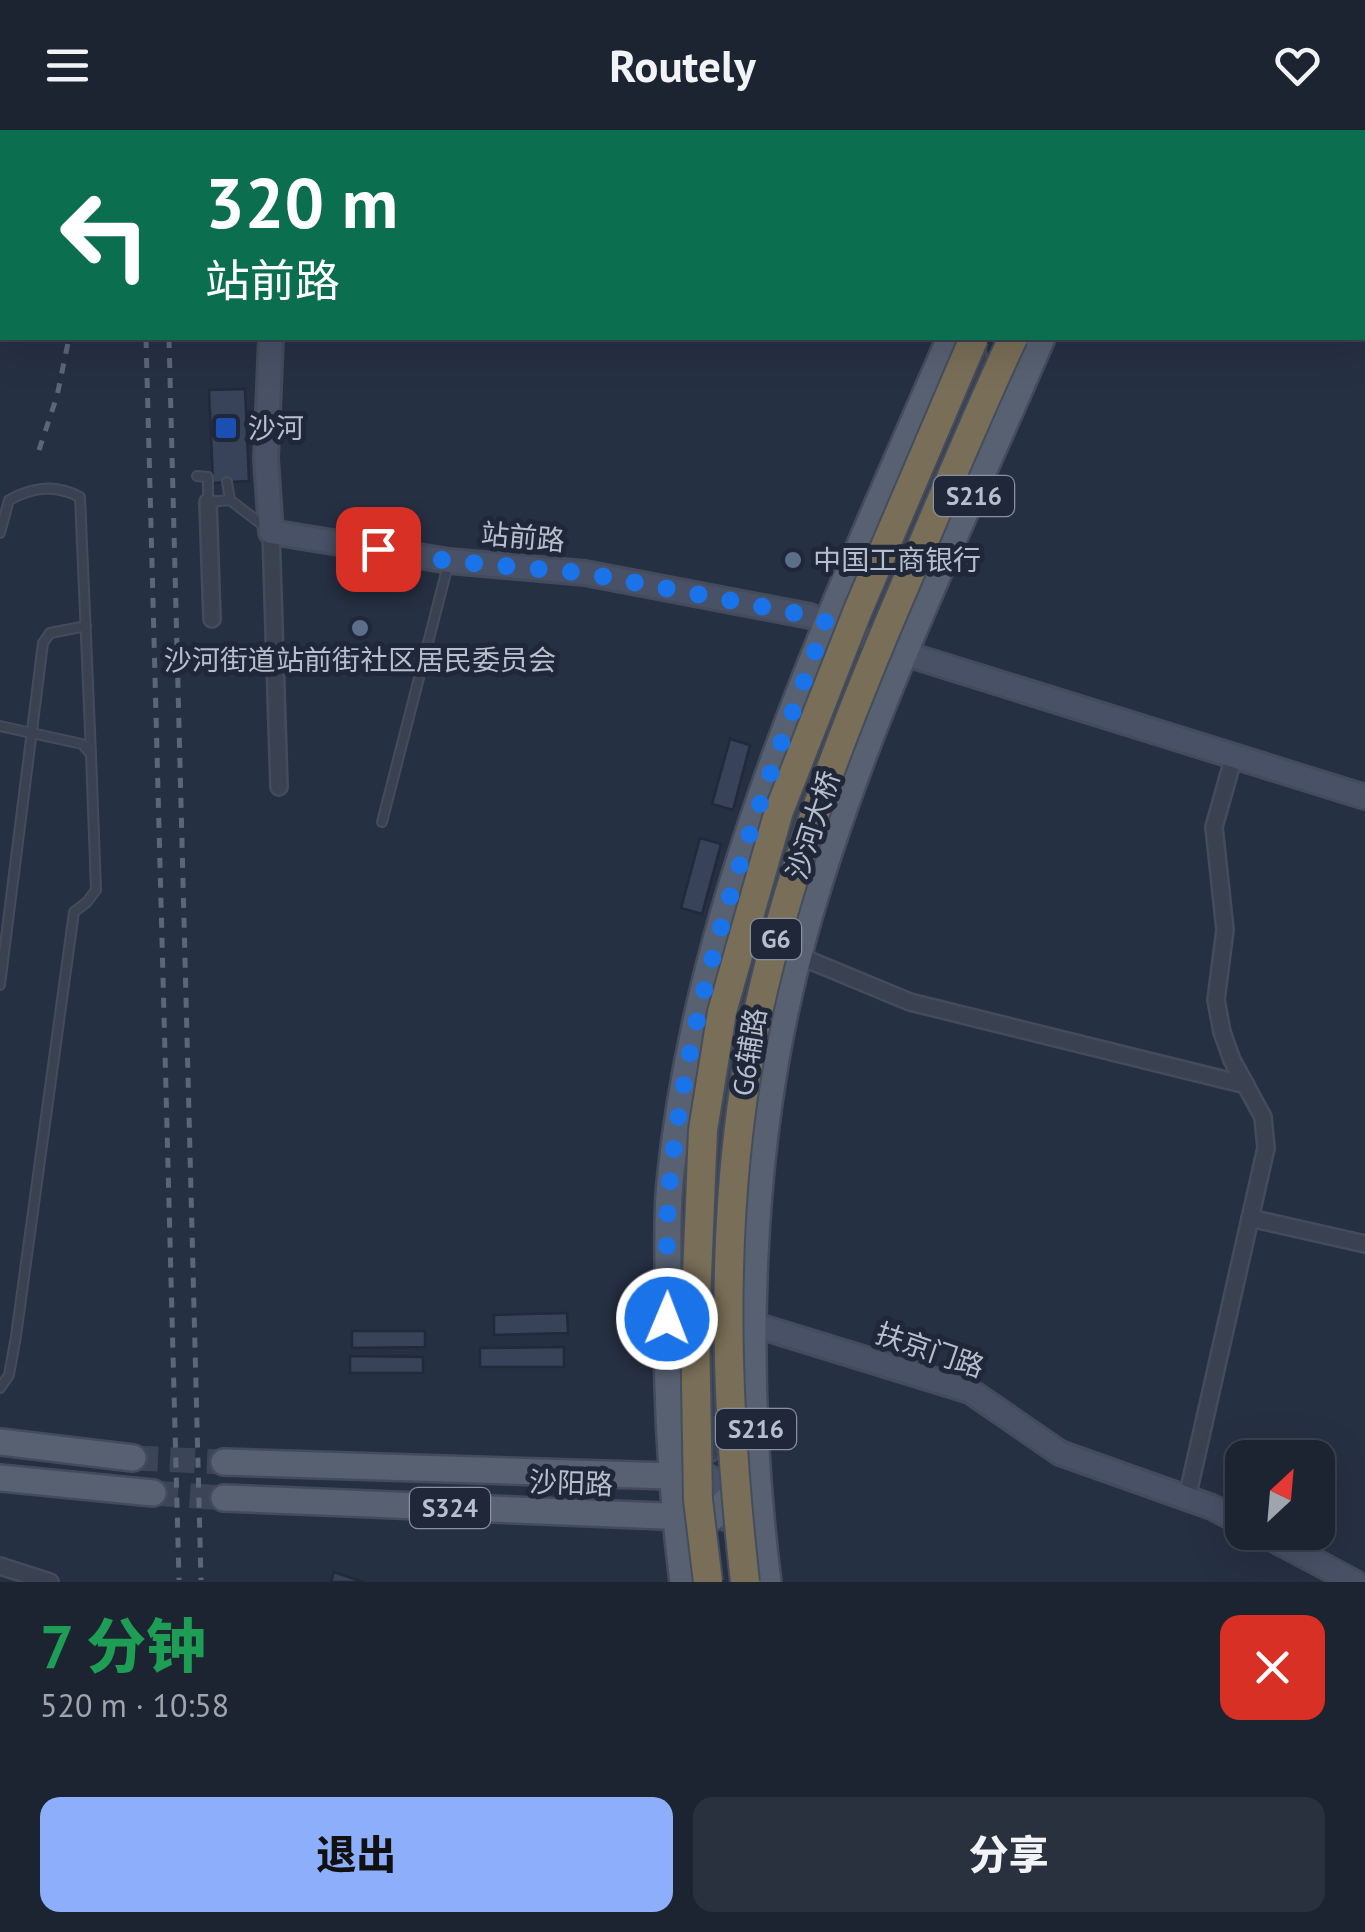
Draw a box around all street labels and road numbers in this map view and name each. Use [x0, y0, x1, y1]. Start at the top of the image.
road number: S216 [934, 476, 1014, 516]
street label: 站前路 [480, 514, 567, 559]
street label: 沙河大桥 [778, 766, 847, 884]
road number: G6 [751, 919, 801, 959]
street label: G6辅路 [723, 1005, 774, 1098]
street label: 扶京门路 [871, 1314, 989, 1385]
road number: S216 [716, 1409, 796, 1449]
street label: 沙阳路 [528, 1463, 614, 1502]
road number: S324 [410, 1488, 490, 1528]

